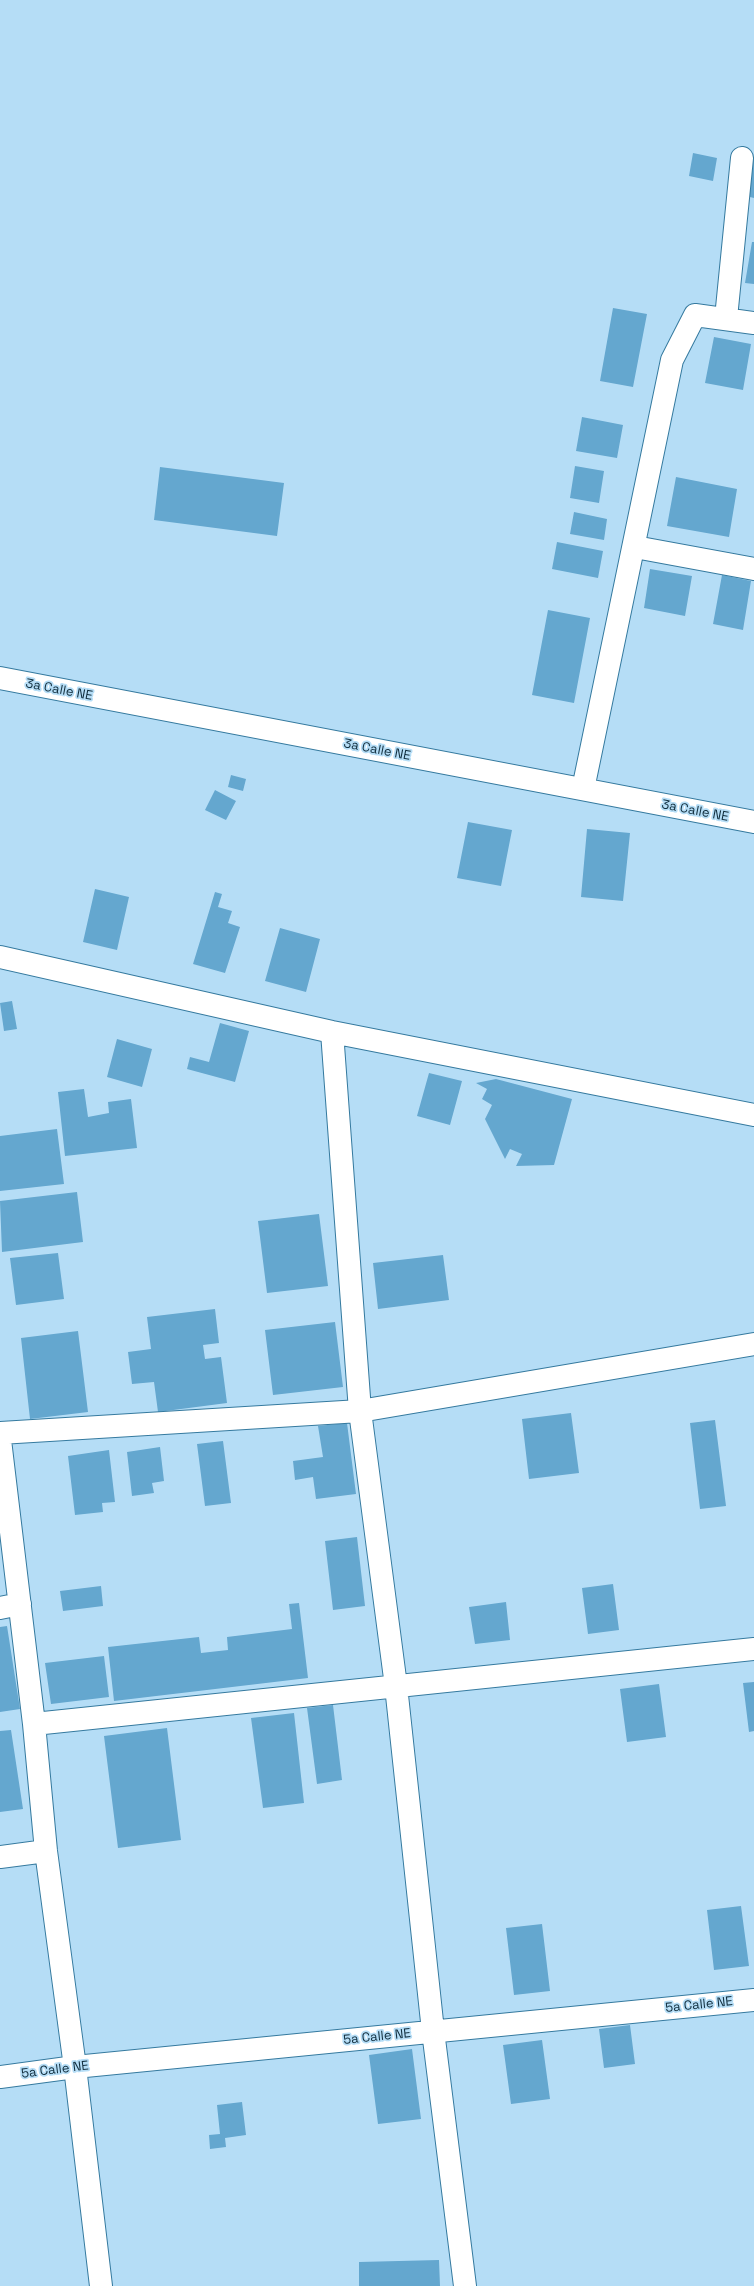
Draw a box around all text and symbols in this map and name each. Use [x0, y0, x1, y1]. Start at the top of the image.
street label: 3a Calle NE [24, 676, 94, 704]
street label: 3a Calle NE [342, 736, 412, 764]
street label: 3a Calle NE [660, 797, 730, 825]
street label: 5a Calle NE [664, 1994, 734, 2016]
street label: 5a Calle NE [342, 2026, 412, 2048]
street label: 5a Calle NE [20, 2058, 90, 2082]

